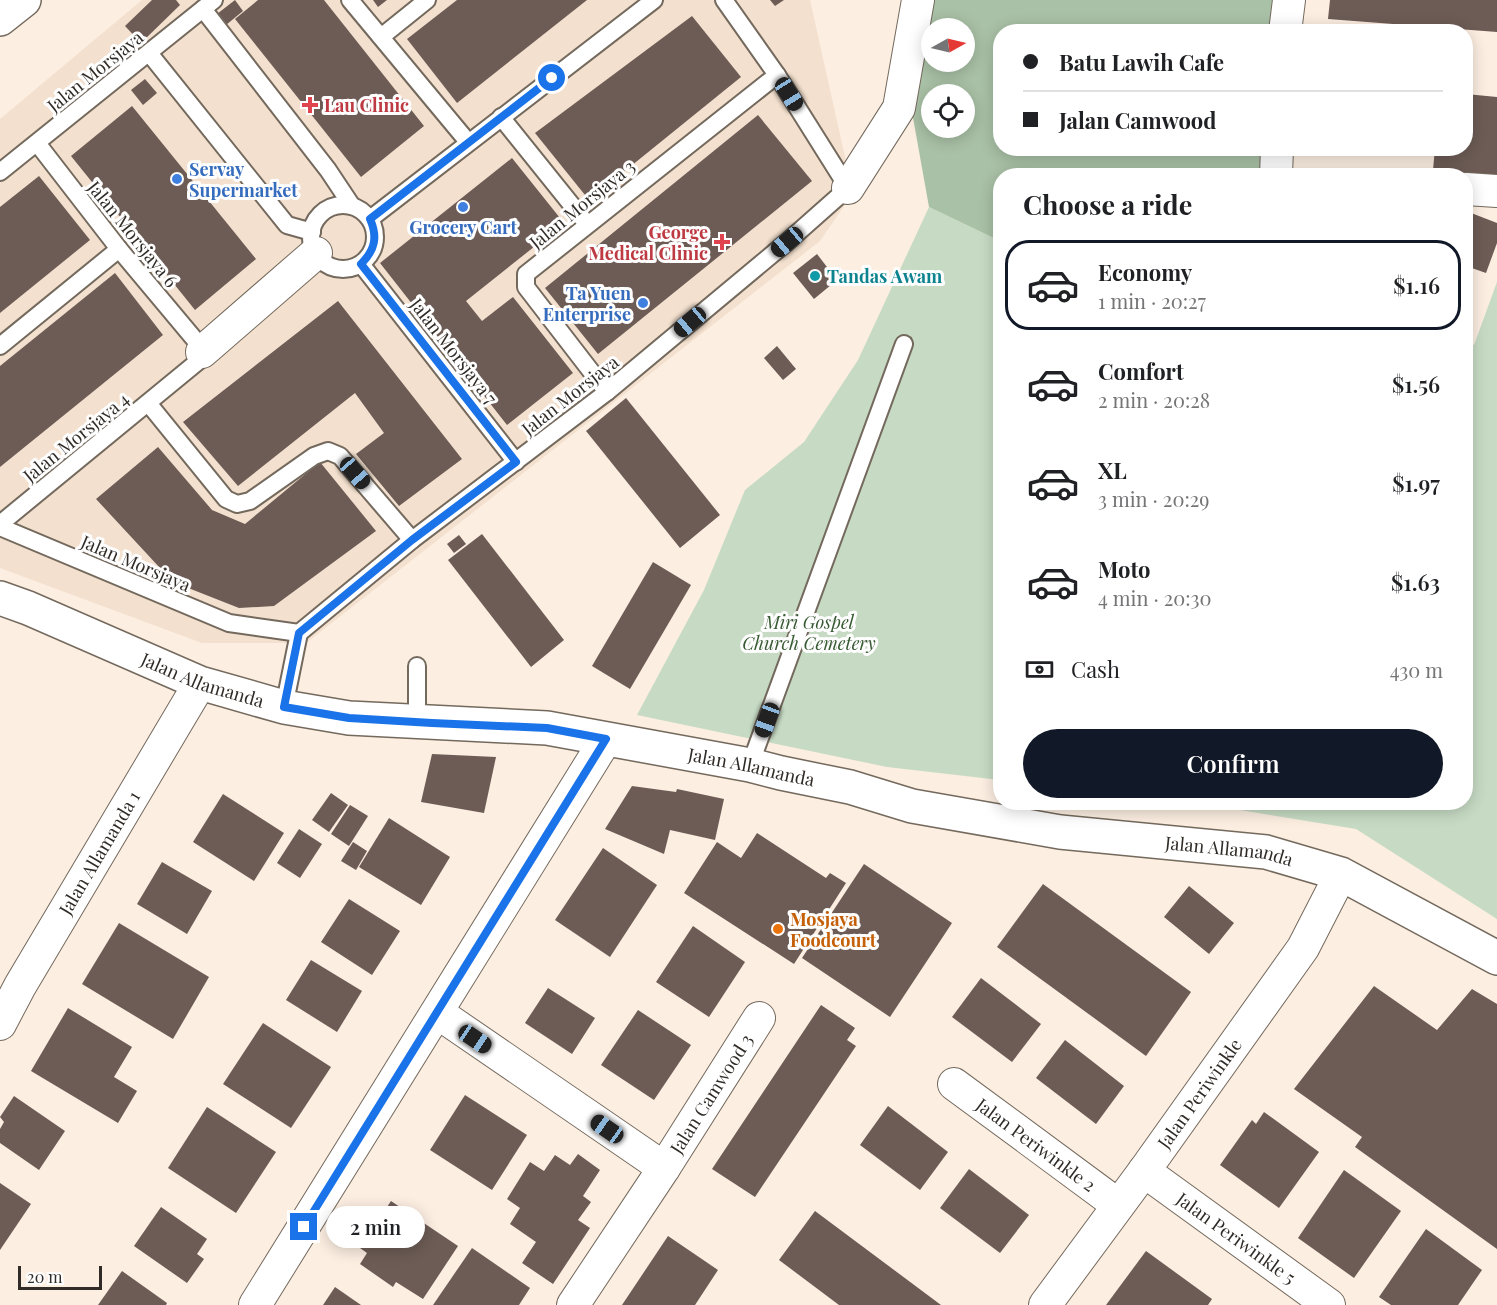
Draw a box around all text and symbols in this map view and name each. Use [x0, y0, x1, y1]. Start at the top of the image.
north arrow [921, 18, 975, 72]
map controls [921, 18, 975, 138]
street label: Jalan Morsjaya [41, 25, 148, 118]
text: Batu Lawih Cafe [1059, 47, 1224, 77]
route start [538, 64, 565, 91]
car [772, 74, 806, 114]
button: locate [921, 84, 975, 138]
place label: Lau Clinic [324, 93, 409, 117]
marker: Lau Clinic [301, 96, 319, 114]
text: Jalan Camwood [1059, 105, 1216, 135]
street label: Jalan Morsjaya 3 [524, 154, 640, 255]
place label: Servay Supermarket [189, 157, 298, 202]
marker: Servay Supermarket [170, 172, 184, 186]
street label: Jalan Morsjaya 6 [82, 175, 183, 292]
text: Choose a ride [1023, 186, 1192, 222]
marker: Grocery Cart [456, 200, 470, 214]
place label: Grocery Cart [409, 215, 517, 239]
place label: George Medical Clinic [589, 220, 708, 265]
car [767, 224, 807, 260]
marker: George Medical Clinic [713, 233, 731, 251]
text: Economy [1098, 257, 1192, 287]
icon: car [1026, 258, 1080, 312]
place label: Tandas Awam [827, 264, 943, 288]
marker: Tandas Awam [808, 269, 822, 283]
text: $1.16 [1393, 270, 1440, 300]
place label: Ta Yuen Enterprise [543, 281, 631, 326]
text: 1 min · 20:27 [1098, 287, 1206, 314]
street label: Jalan Morsjaya 7 [404, 292, 503, 409]
marker: Ta Yuen Enterprise [636, 296, 650, 310]
car [670, 304, 710, 340]
street label: Jalan Morsjaya [516, 350, 623, 441]
text: Comfort [1098, 356, 1184, 386]
icon: car [1026, 357, 1080, 411]
text: $1.56 [1392, 369, 1440, 399]
text: 2 min · 20:28 [1098, 386, 1210, 413]
street label: Jalan Morsjaya 4 [17, 387, 134, 488]
car [336, 454, 374, 492]
text: XL [1098, 455, 1127, 485]
icon: car [1026, 456, 1080, 510]
text: $1.97 [1392, 468, 1440, 498]
text: 3 min · 20:29 [1098, 485, 1209, 512]
street label: Jalan Morsjaya [77, 529, 194, 597]
text: Moto [1098, 554, 1151, 584]
icon: car [1026, 555, 1080, 609]
text: $1.63 [1391, 567, 1440, 597]
text: 4 min · 20:30 [1098, 584, 1212, 611]
park label: Miri Gospel Church Cemetery [742, 610, 876, 655]
street label: Jalan Allamanda [137, 646, 267, 713]
icon: cash [1023, 653, 1056, 686]
text: Cash [1071, 654, 1120, 684]
text: 430 m [1390, 656, 1443, 683]
car [752, 700, 782, 740]
button: Confirm [1023, 729, 1443, 798]
street label: Jalan Allamanda [685, 742, 817, 792]
street label: Jalan Allamanda 1 [53, 786, 145, 920]
street label: Jalan Allamanda [1163, 830, 1296, 871]
place label: Mosjaya Foodcourt [790, 907, 877, 952]
marker: Mosjaya Foodcourt [771, 922, 785, 936]
car [455, 1021, 495, 1057]
street label: Jalan Camwood 3 [664, 1029, 758, 1159]
street label: Jalan Periwinkle [1151, 1033, 1247, 1154]
street label: Jalan Periwinkle 2 [971, 1092, 1101, 1197]
car [587, 1111, 627, 1147]
street label: Jalan Periwinkle 5 [1171, 1186, 1301, 1289]
callout: 2 min [325, 1206, 424, 1248]
route end [290, 1213, 317, 1240]
text: 2 min [350, 1213, 401, 1240]
scale bar [18, 1263, 102, 1290]
text: 20 m [27, 1266, 62, 1287]

